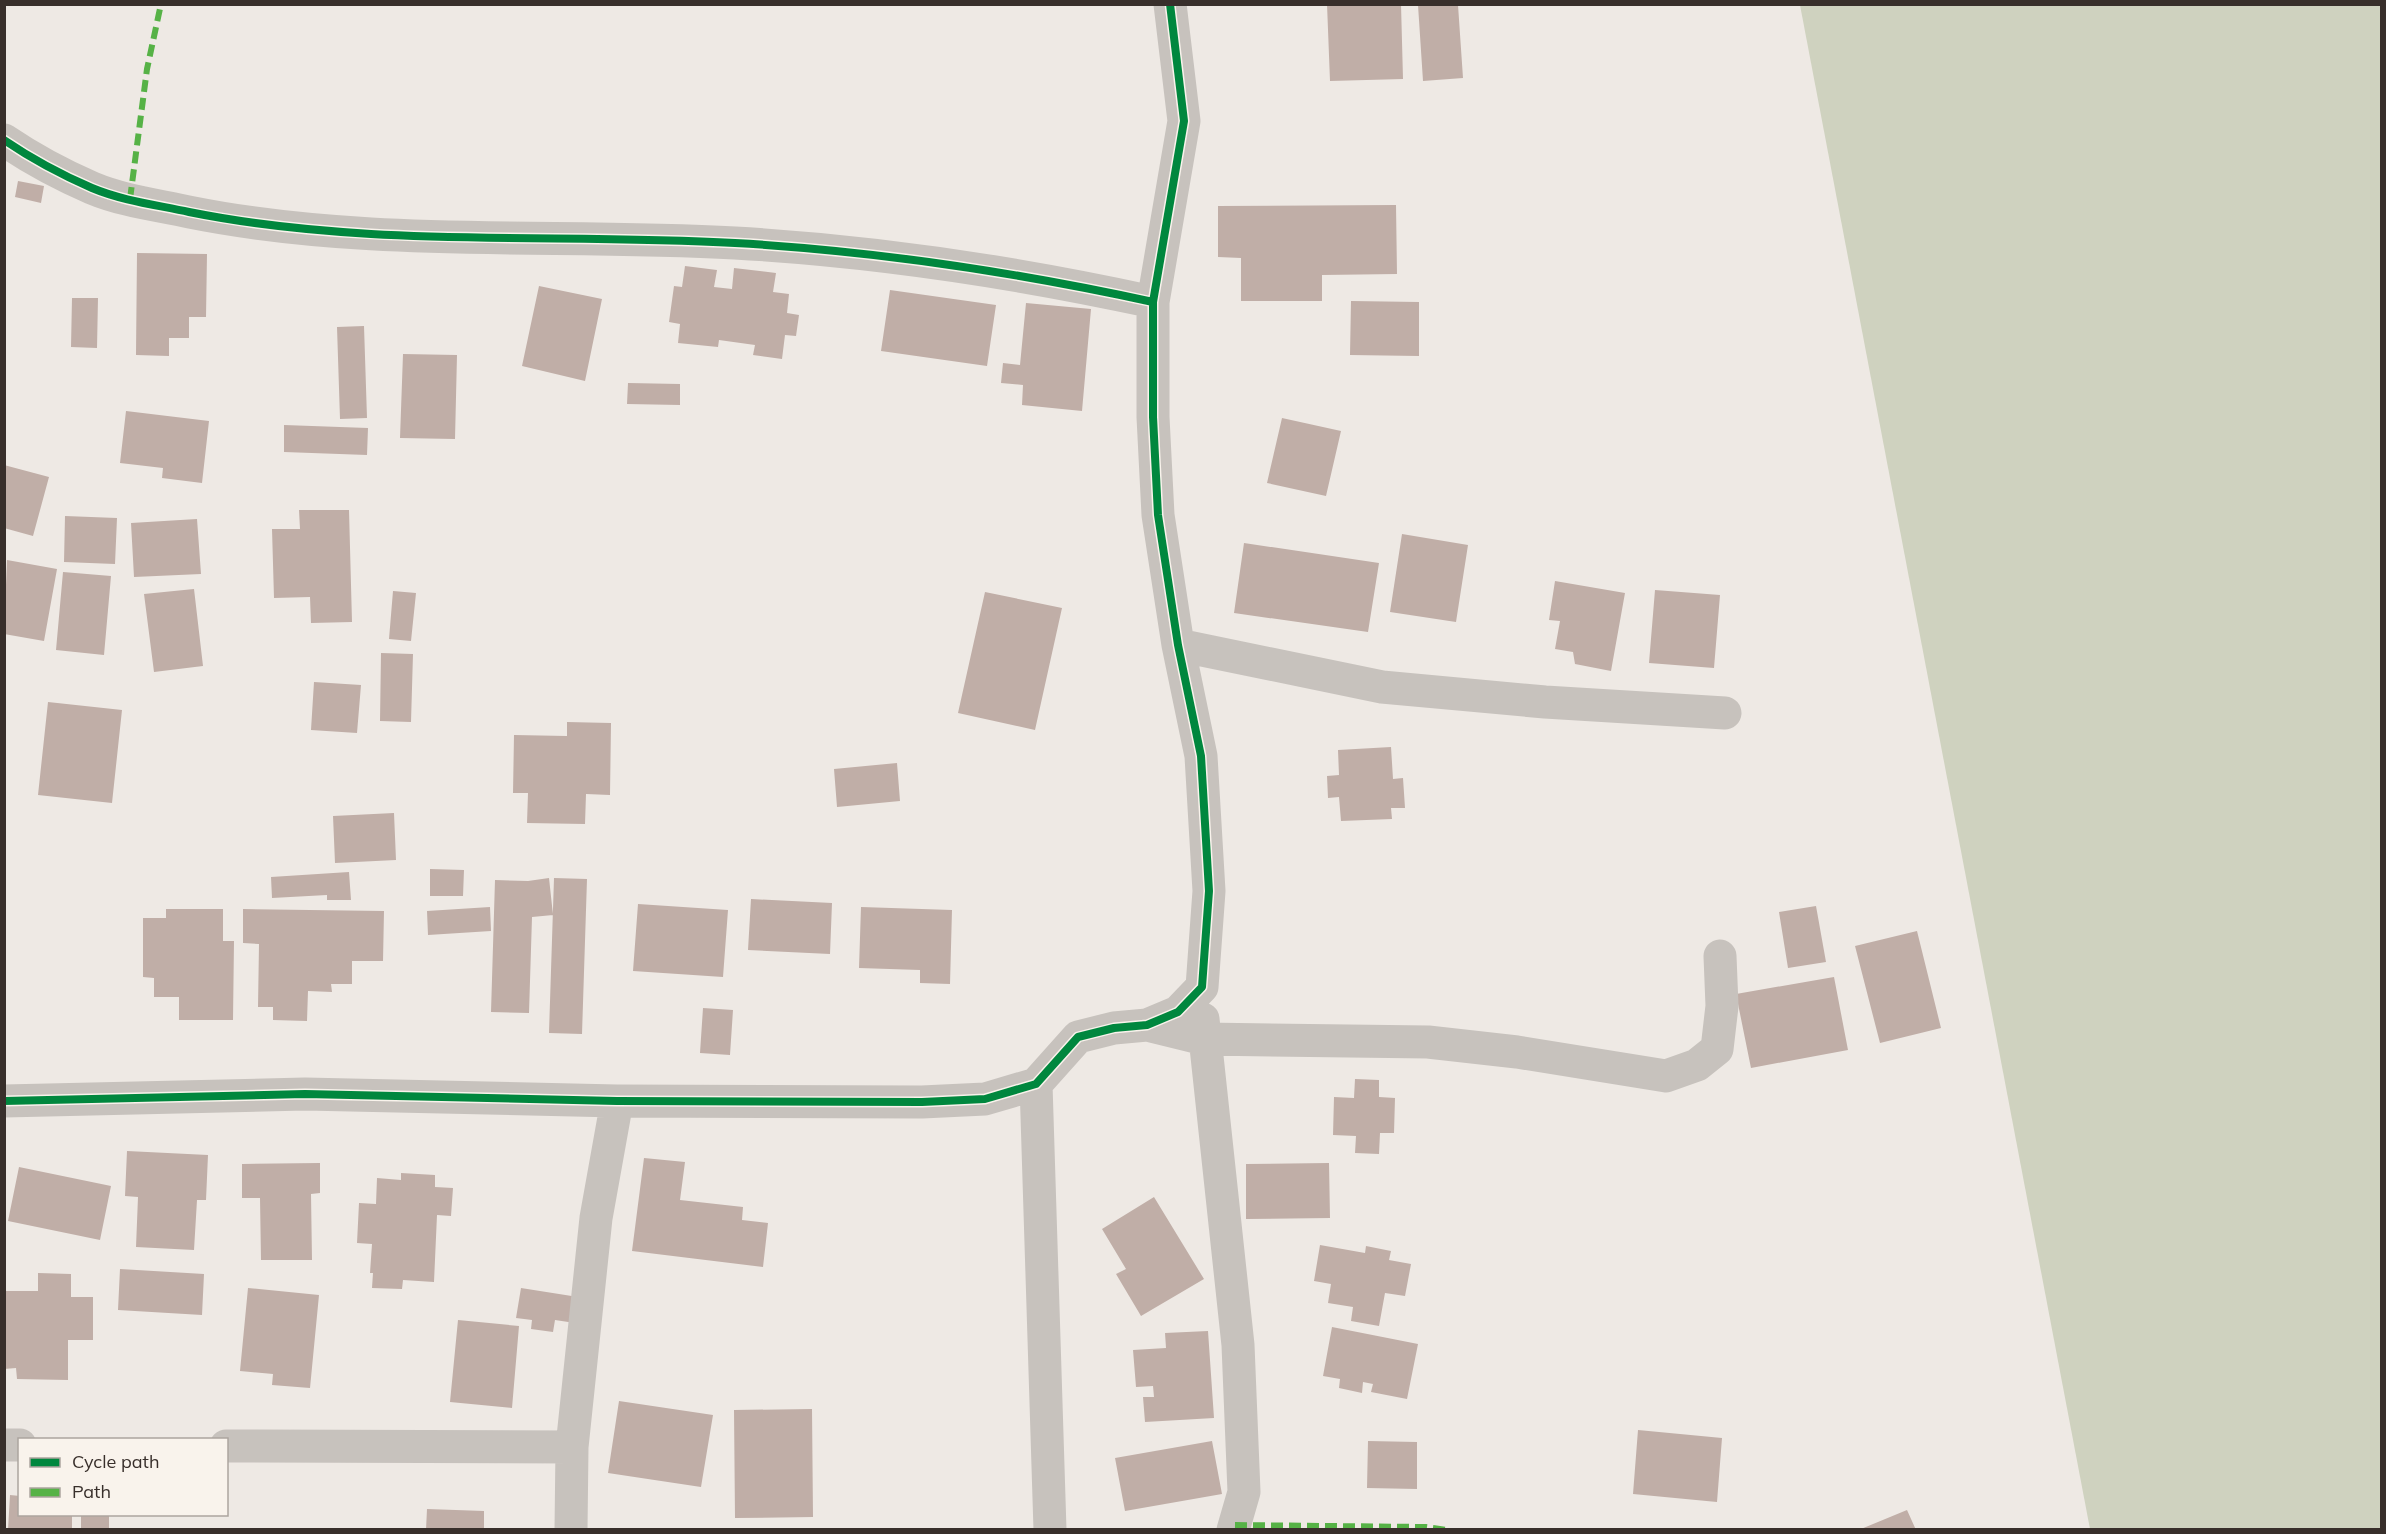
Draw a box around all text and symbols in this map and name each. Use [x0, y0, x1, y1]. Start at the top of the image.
legend [18, 1438, 228, 1516]
text: Cycle path [72, 1450, 159, 1473]
text: Path [72, 1480, 111, 1503]

